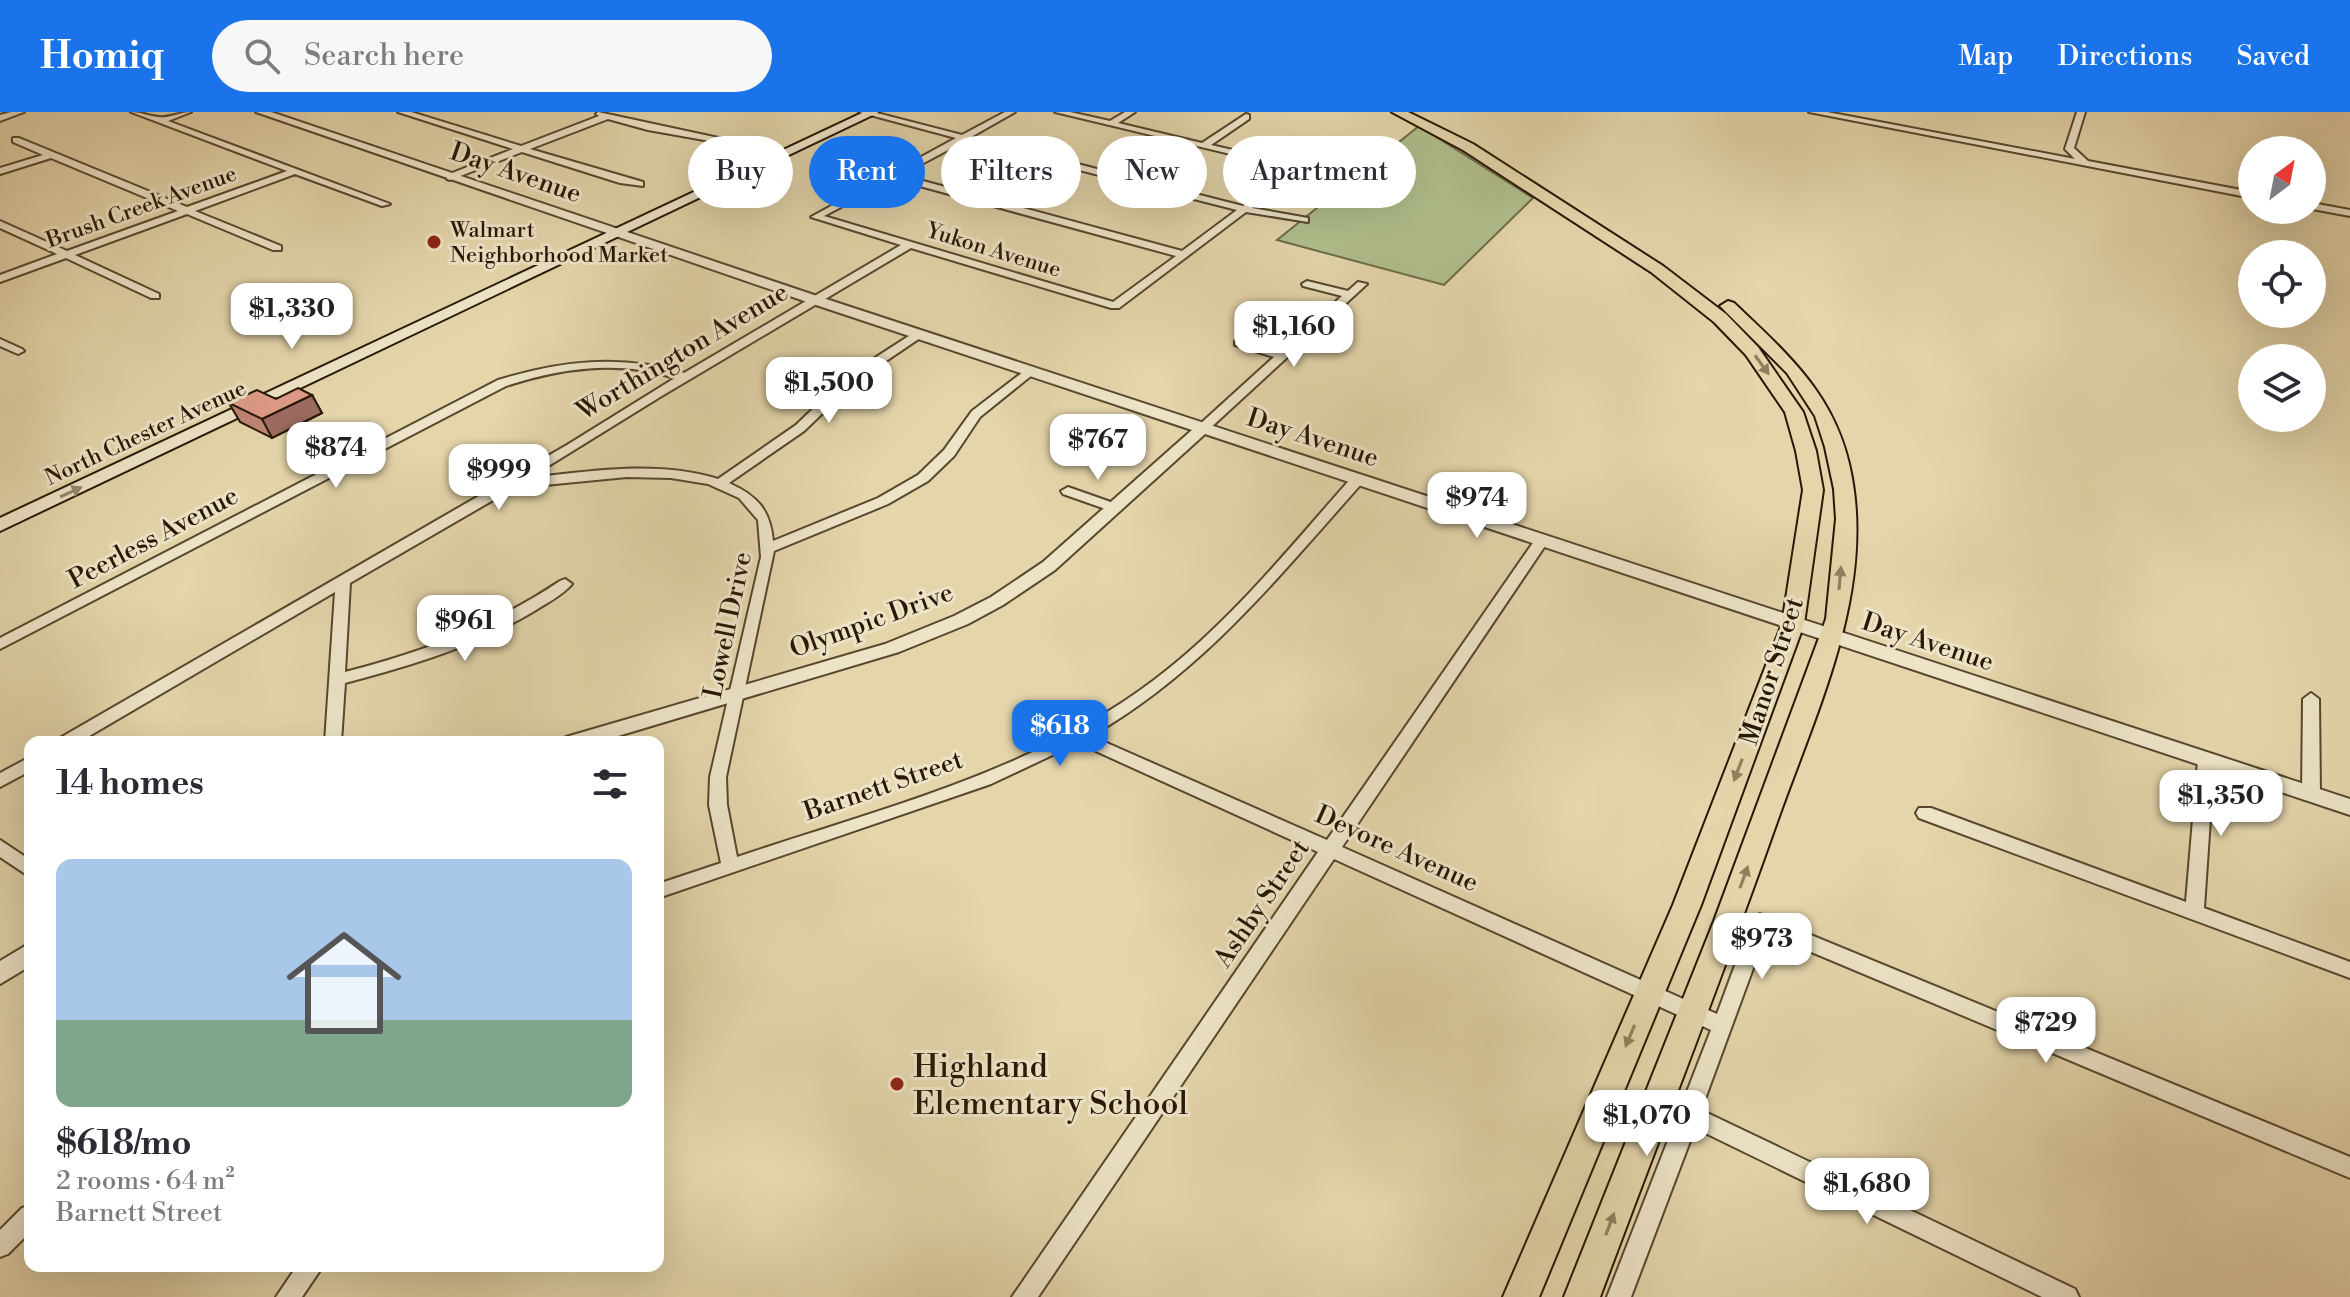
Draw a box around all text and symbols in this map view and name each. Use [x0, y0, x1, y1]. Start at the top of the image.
search box [212, 20, 772, 92]
text: Homiq [40, 33, 164, 80]
icon: search [240, 34, 284, 78]
text: Search here [304, 37, 464, 75]
text: Map [1958, 39, 2013, 74]
text: Directions [2057, 39, 2192, 74]
text: Saved [2236, 39, 2310, 74]
street label: Day Avenue [446, 136, 586, 210]
chip: Buy [688, 136, 793, 208]
chip: Rent [809, 136, 925, 208]
chip: Filters [941, 136, 1081, 208]
chip: New [1097, 136, 1207, 208]
chip: Apartment [1223, 136, 1416, 208]
north arrow [2238, 136, 2326, 224]
map controls [2238, 136, 2326, 432]
street label: Brush Creek Avenue [42, 160, 240, 255]
place label: Walmart Neighborhood Market [449, 217, 668, 269]
street label: Yukon Avenue [922, 217, 1064, 284]
marker: Walmart Neighborhood Market [425, 233, 443, 251]
button: locate [2238, 240, 2326, 328]
street label: Worthington Avenue [570, 276, 794, 428]
pin: $1,330 [227, 283, 357, 351]
text: $1,330 [249, 293, 335, 325]
pin: $1,160 [1229, 301, 1359, 369]
text: $1,160 [1252, 311, 1336, 343]
button: layers [2238, 344, 2326, 432]
one-way arrow [1754, 355, 1770, 376]
pin: $1,500 [764, 357, 894, 425]
text: $1,500 [784, 367, 874, 399]
street label: North Chester Avenue [41, 375, 250, 492]
street label: Day Avenue [1243, 402, 1383, 474]
pin: $767 [1051, 414, 1145, 482]
pin: $874 [289, 422, 383, 490]
text: $767 [1068, 424, 1128, 456]
text: $874 [305, 432, 367, 464]
pin: $999 [452, 444, 546, 512]
text: $999 [467, 454, 531, 486]
pin: $974 [1430, 472, 1524, 540]
street label: Peerless Avenue [63, 480, 244, 596]
text: $974 [1446, 482, 1508, 514]
one-way arrow [59, 485, 82, 499]
street label: Lowell Drive [697, 549, 759, 702]
one-way arrow [1834, 565, 1847, 590]
street label: Olympic Drive [785, 577, 958, 665]
street label: Manor Street [1733, 593, 1811, 749]
pin: $961 [418, 595, 512, 663]
text: $961 [435, 605, 495, 637]
street label: Day Avenue [1858, 606, 1998, 678]
pin: $618 [1013, 700, 1107, 768]
text: $618 [1030, 710, 1090, 742]
street label: Barnett Street [799, 744, 967, 828]
one-way arrow [1731, 758, 1744, 782]
icon: filters [588, 762, 632, 806]
text: 14 homes [56, 763, 204, 805]
pin: $1,350 [2156, 770, 2286, 838]
text: $1,350 [2178, 780, 2264, 812]
street label: Devore Avenue [1310, 799, 1483, 899]
street label: Ashby Street [1207, 833, 1316, 975]
one-way arrow [1738, 865, 1751, 889]
icon: home [272, 911, 416, 1055]
pin: $973 [1715, 913, 1809, 981]
text: $973 [1731, 923, 1793, 955]
pin: $729 [1999, 997, 2093, 1065]
text: $729 [2015, 1007, 2078, 1039]
one-way arrow [1623, 1024, 1636, 1048]
place label: Highland Elementary School [913, 1047, 1188, 1124]
marker: Highland Elementary School [888, 1075, 906, 1093]
pin: $1,070 [1582, 1090, 1712, 1158]
text: $1,070 [1603, 1100, 1691, 1132]
text: $618/mo [56, 1123, 192, 1165]
pin: $1,680 [1802, 1158, 1932, 1226]
text: 2 rooms · 64 m² [56, 1165, 235, 1197]
text: $1,680 [1823, 1168, 1911, 1200]
text: Barnett Street [56, 1197, 222, 1229]
one-way arrow [1604, 1212, 1617, 1236]

